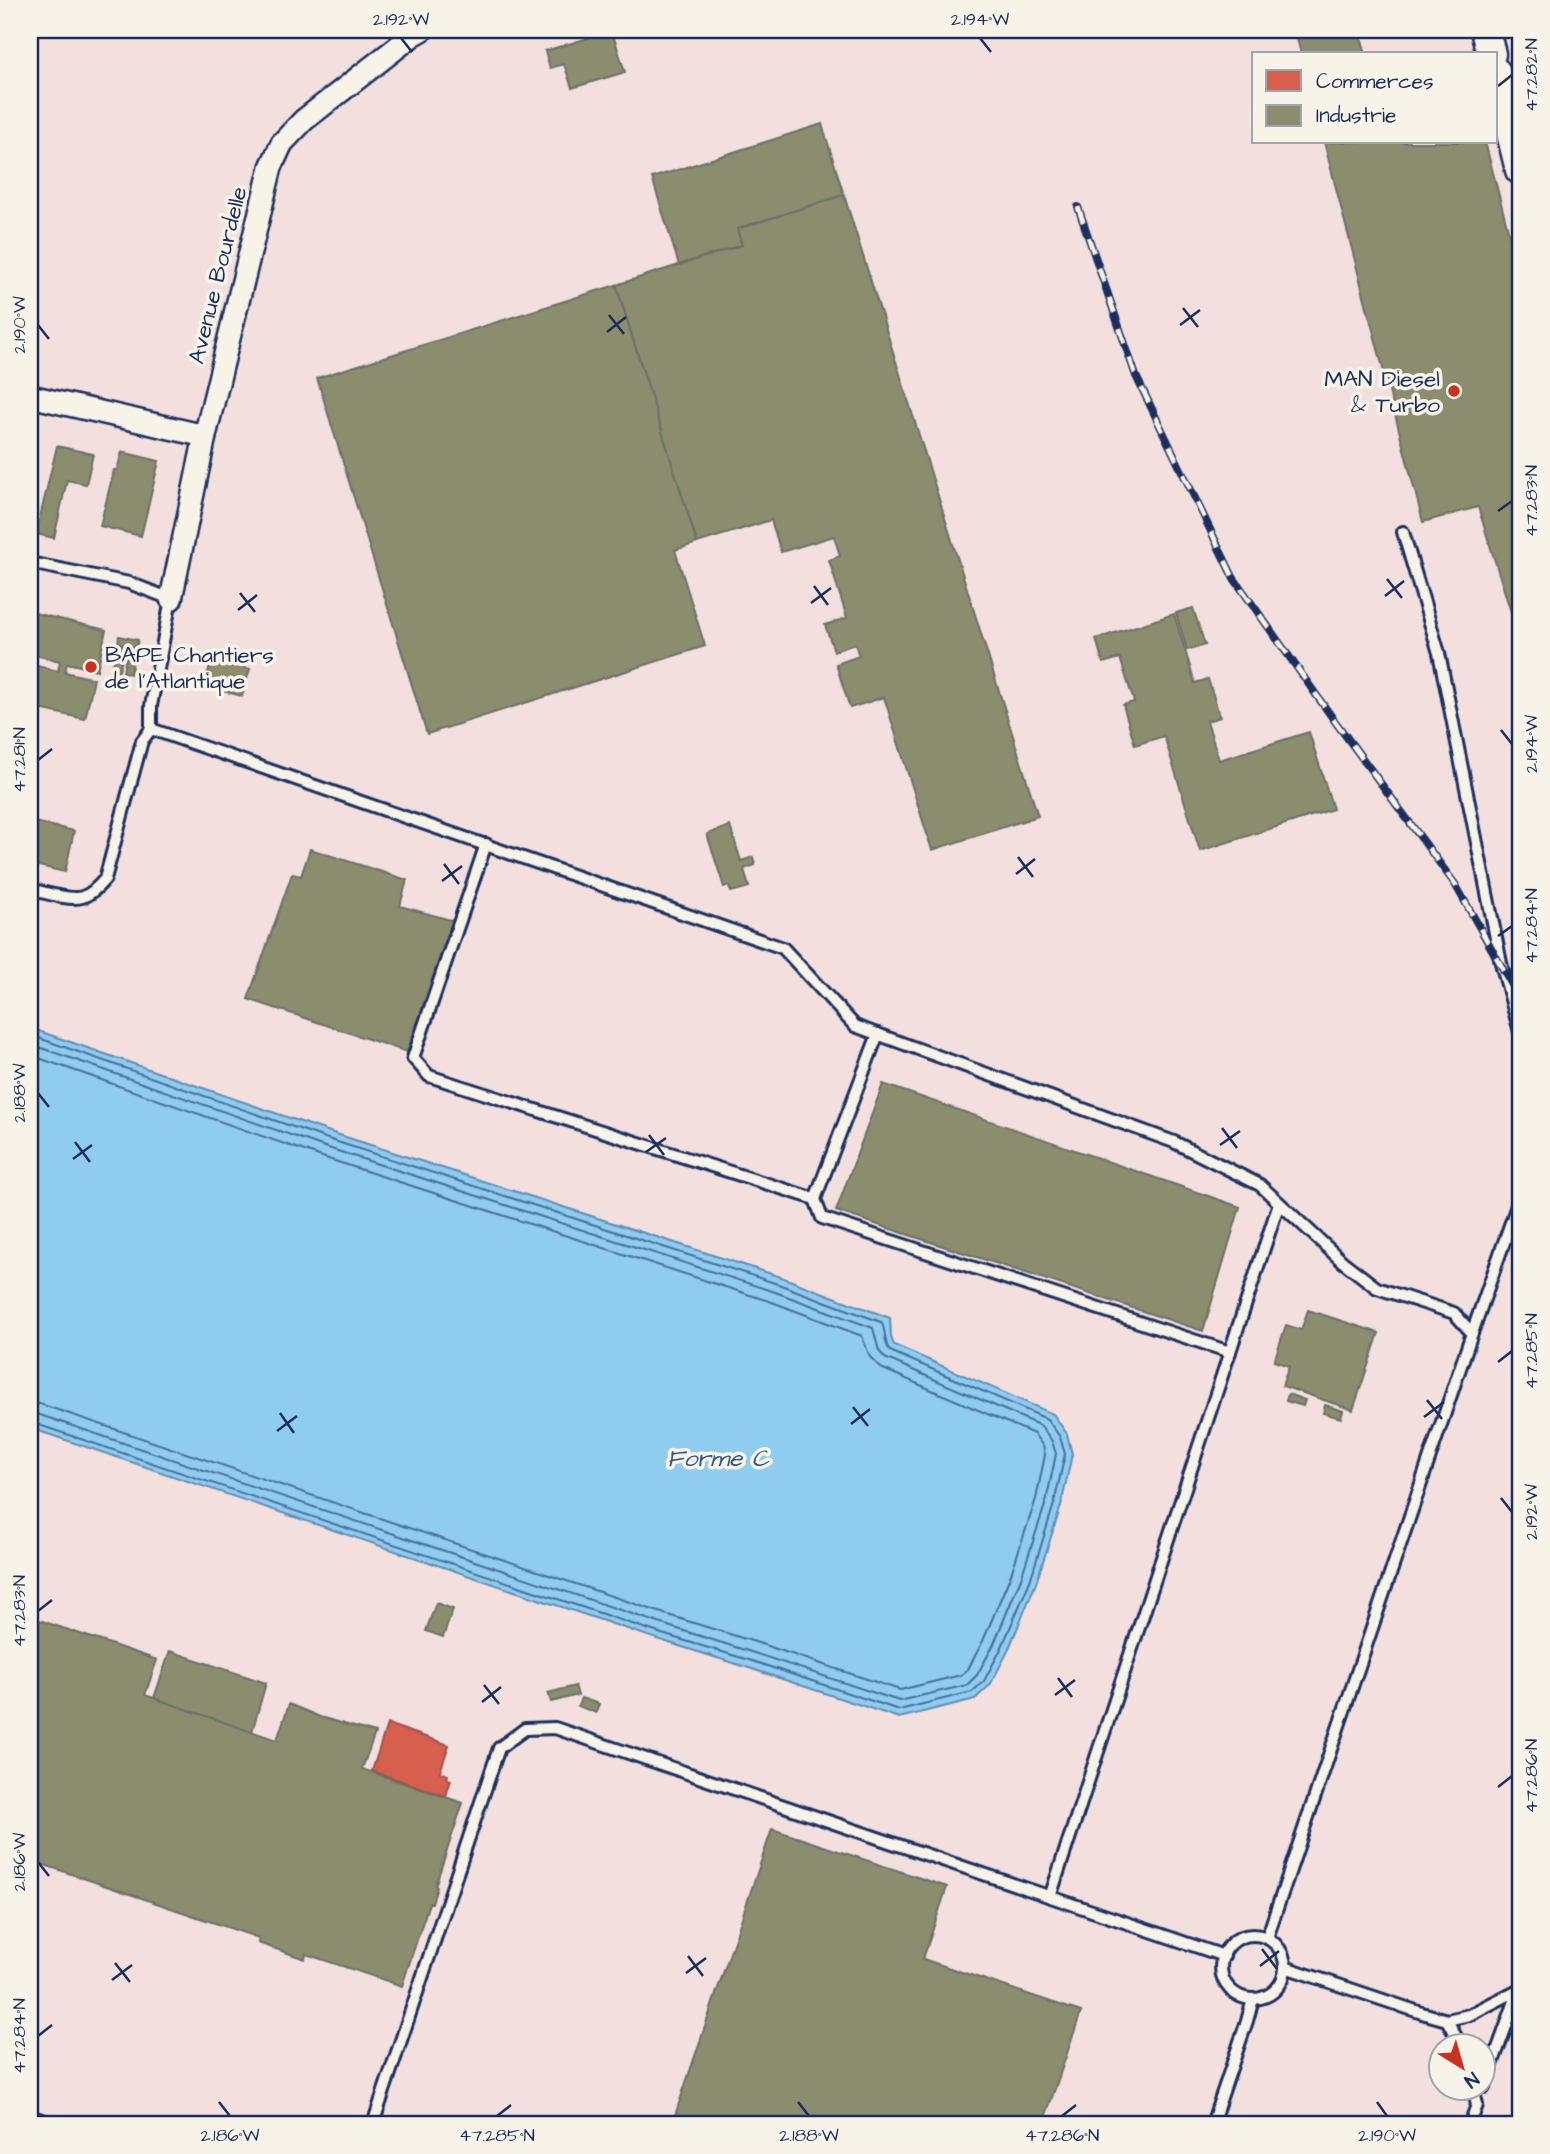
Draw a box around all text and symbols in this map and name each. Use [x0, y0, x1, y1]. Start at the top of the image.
text: 2.192°W [373, 7, 429, 32]
text: 2.194°W [951, 7, 1009, 32]
text: 47.282°N [1519, 38, 1544, 112]
legend [1252, 52, 1498, 144]
text: Commerces [1316, 67, 1434, 96]
text: Industrie [1316, 101, 1396, 130]
street label: Avenue Bourdelle [180, 183, 255, 367]
text: 2.190°W [7, 296, 32, 354]
place label: MAN Diesel & Turbo [1324, 363, 1440, 421]
marker: MAN Diesel & Turbo [1446, 383, 1462, 399]
text: 47.283°N [1519, 465, 1544, 537]
place label: BAPE Chantiers de l'Atlantique [105, 639, 274, 697]
marker: BAPE Chantiers de l'Atlantique [83, 659, 99, 675]
text: 2.194°W [1519, 715, 1544, 773]
text: 47.281°N [7, 727, 32, 793]
text: 47.284°N [1519, 888, 1544, 964]
text: 2.188°W [7, 1063, 32, 1123]
text: 47.285°N [1519, 1313, 1544, 1389]
water label: Forme C [667, 1442, 770, 1476]
text: 2.192°W [1519, 1484, 1544, 1540]
text: 47.283°N [7, 1575, 32, 1647]
text: 47.286°N [1519, 1739, 1544, 1813]
text: 2.186°W [7, 1832, 32, 1891]
text: 47.284°N [7, 1998, 32, 2074]
north arrow [1428, 2032, 1498, 2102]
text: N [1458, 2065, 1484, 2094]
text: 2.186°W [201, 2123, 260, 2148]
text: 47.285°N [459, 2123, 535, 2148]
text: 2.188°W [779, 2123, 839, 2148]
text: 47.286°N [1025, 2123, 1099, 2148]
text: 2.190°W [1358, 2123, 1416, 2148]

